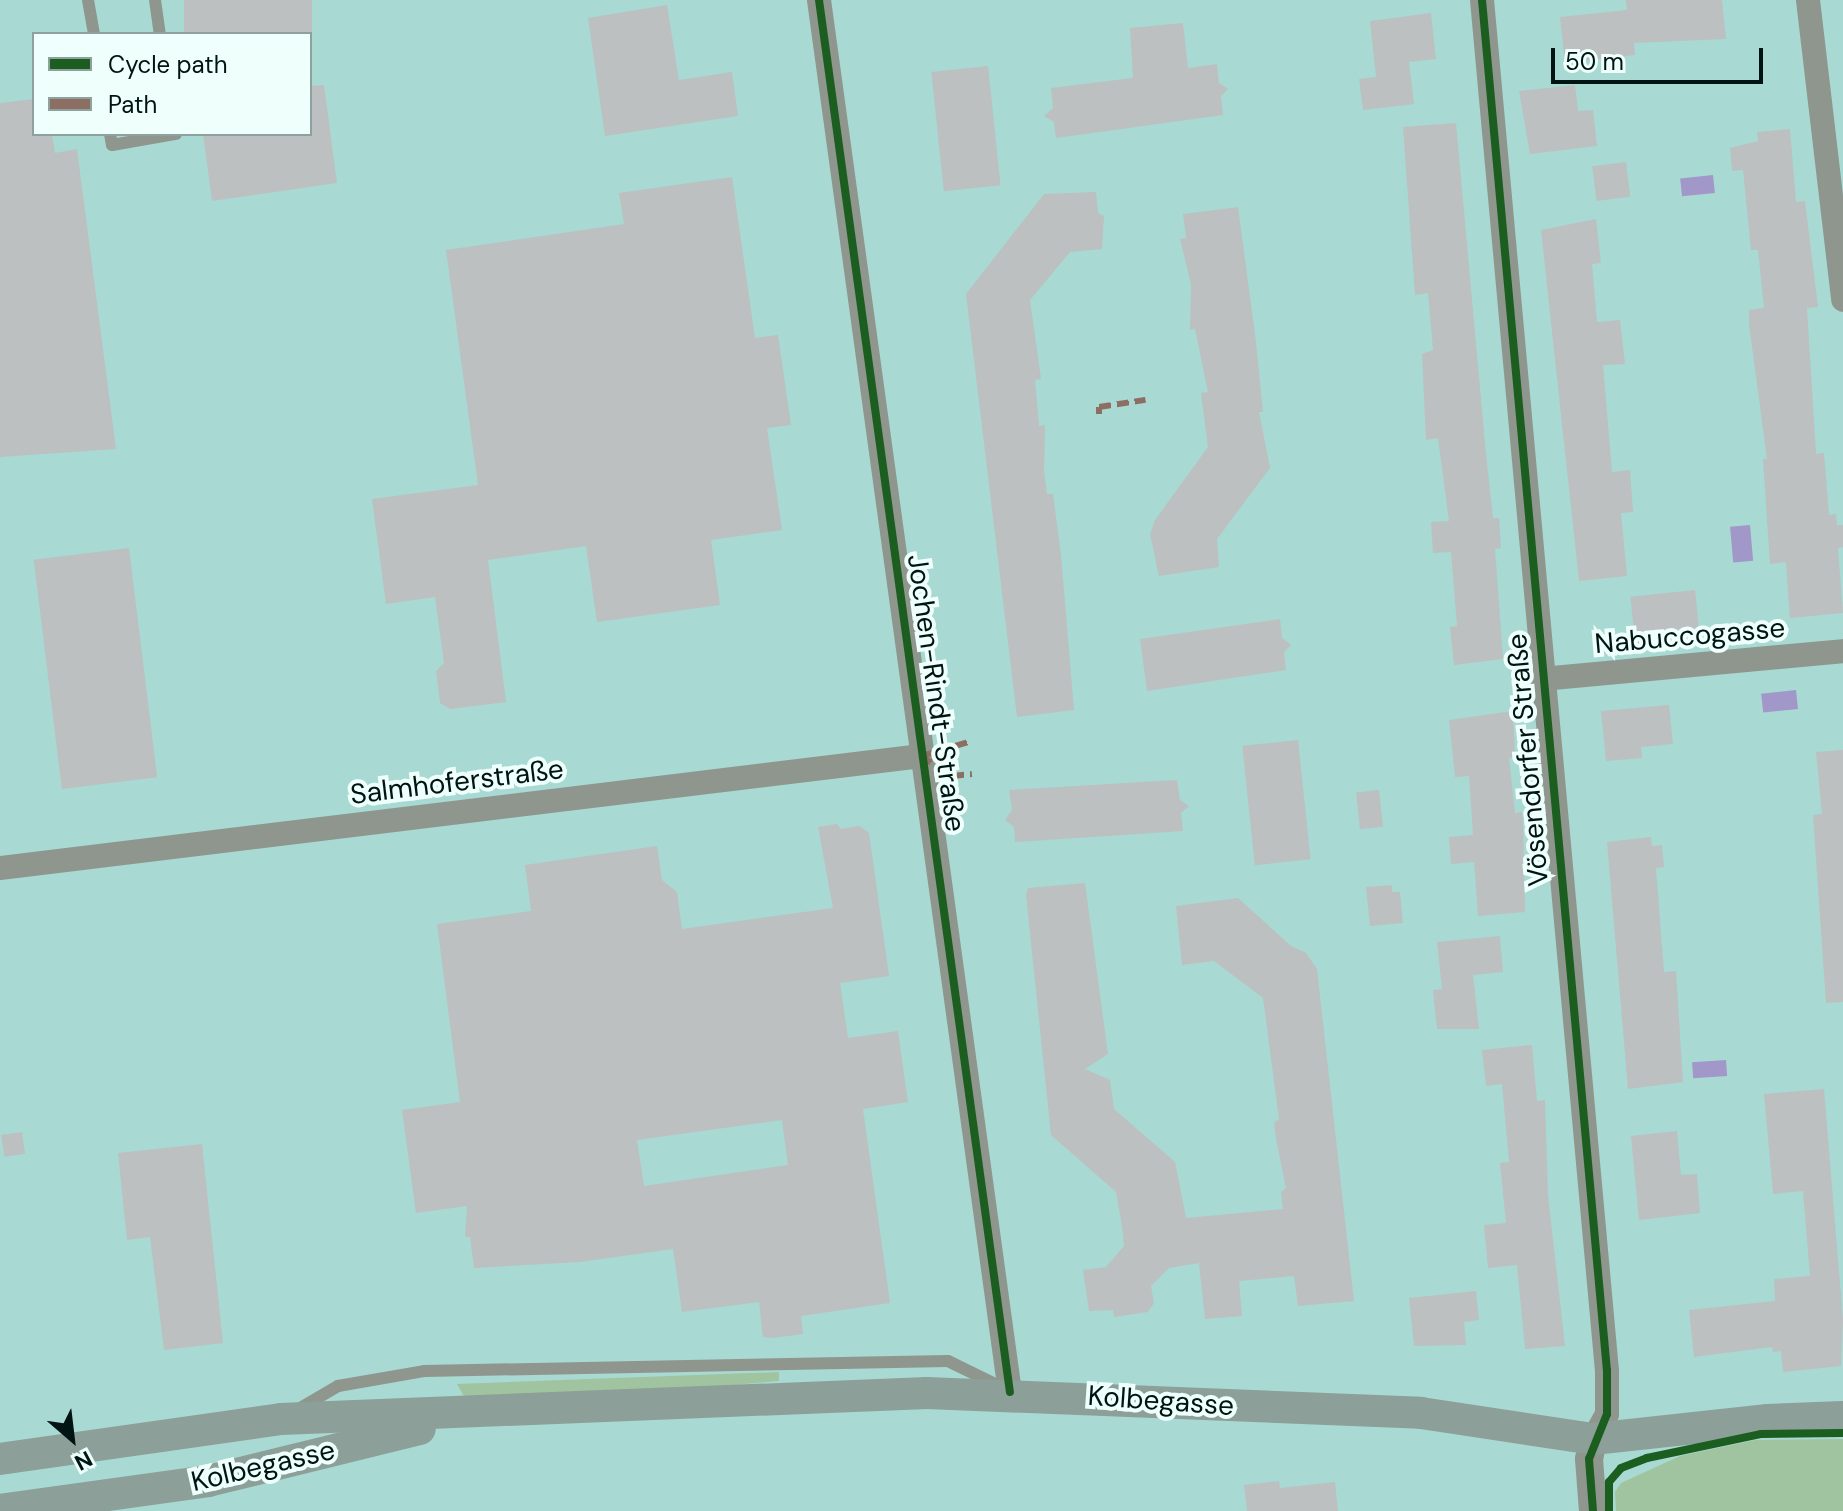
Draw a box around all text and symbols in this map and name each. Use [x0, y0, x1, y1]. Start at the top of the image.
legend [32, 32, 312, 136]
scale bar [1555, 32, 1767, 82]
text: 50 m [1565, 46, 1624, 77]
text: Cycle path [108, 49, 227, 80]
text: Path [108, 89, 157, 120]
street label: Jochen-Rindt-Straße [900, 552, 972, 834]
street label: Nabuccogasse [1593, 611, 1787, 661]
street label: Vösendorfer Straße [1500, 632, 1556, 888]
street label: Salmhoferstraße [348, 752, 566, 812]
street label: Kolbegasse [1087, 1379, 1235, 1423]
north arrow [32, 1399, 112, 1479]
street label: Kolbegasse [188, 1433, 338, 1499]
text: N [70, 1444, 97, 1477]

